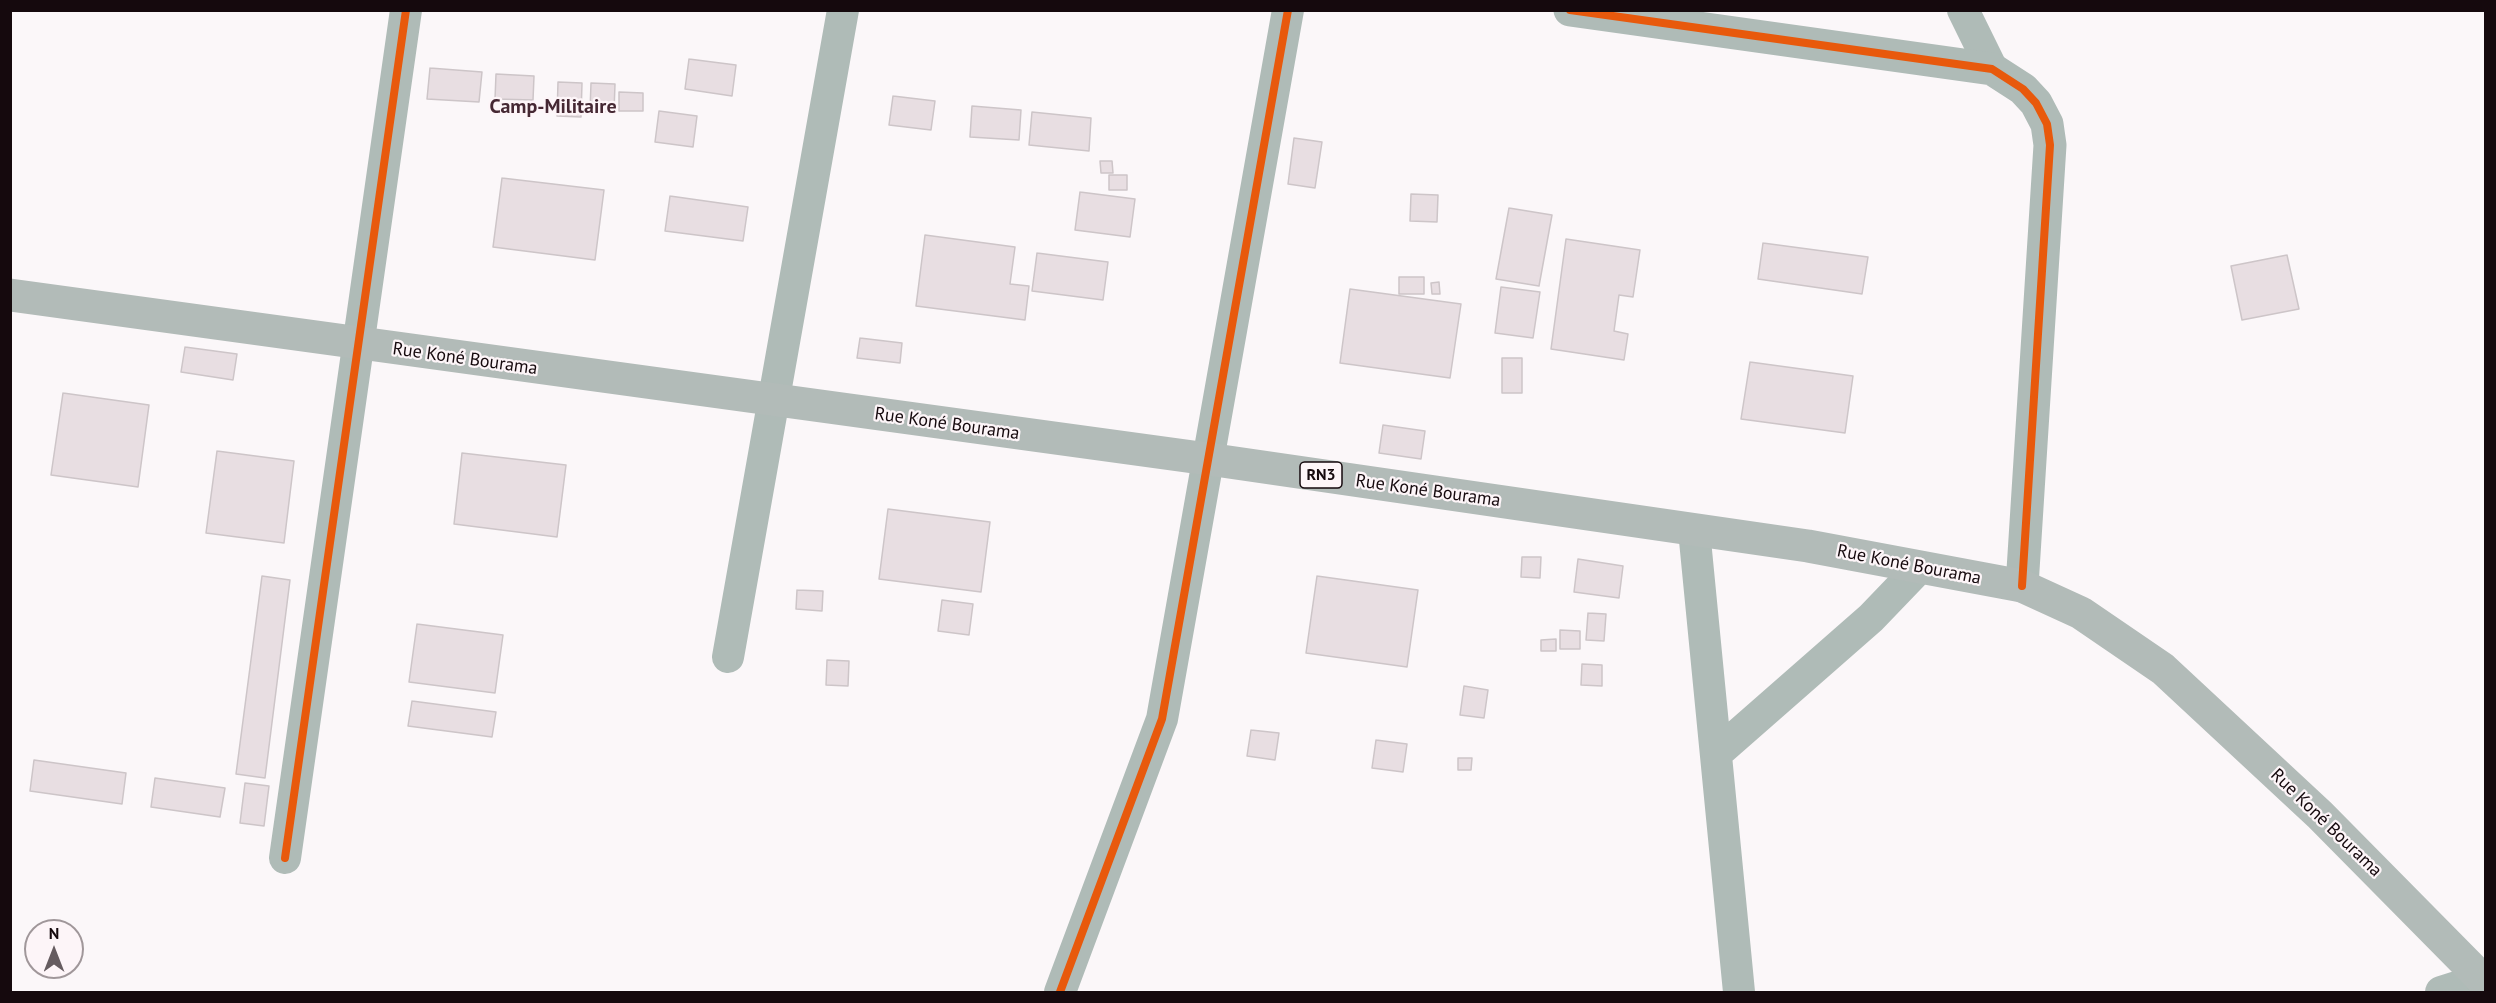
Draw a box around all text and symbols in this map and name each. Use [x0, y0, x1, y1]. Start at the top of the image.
district label: Camp-Militaire [489, 95, 617, 119]
street label: Rue Koné Bourama [391, 338, 539, 380]
street label: Rue Koné Bourama [873, 403, 1021, 445]
road number: RN3 [1300, 462, 1342, 488]
street label: Rue Koné Bourama [1354, 470, 1502, 512]
street label: Rue Koné Bourama [1835, 540, 1983, 590]
street label: Rue Koné Bourama [2266, 764, 2386, 882]
north arrow [24, 919, 84, 979]
text: N [49, 923, 59, 943]

